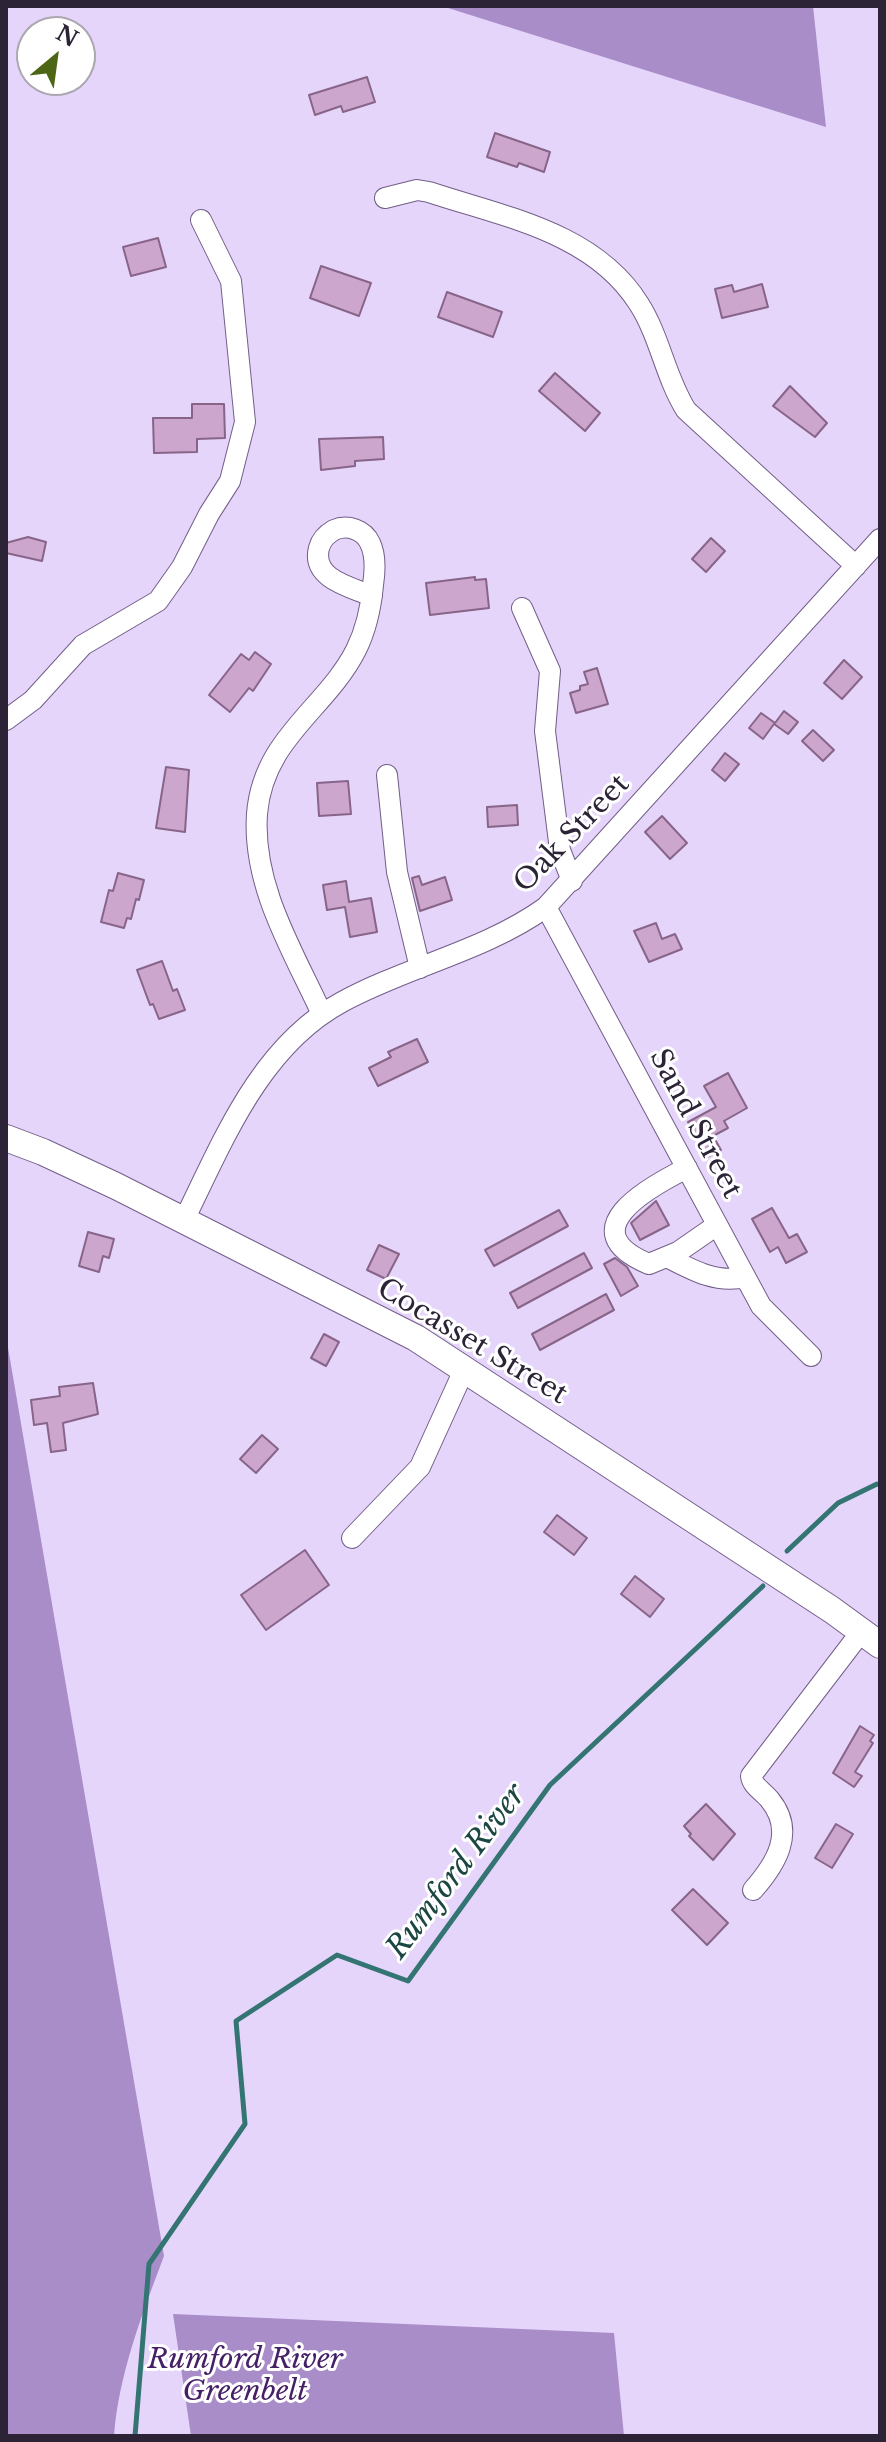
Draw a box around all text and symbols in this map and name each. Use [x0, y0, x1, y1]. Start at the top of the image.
north arrow [16, 16, 96, 96]
text: N [51, 19, 82, 53]
street label: Oak Street [507, 768, 637, 900]
street label: Sand Street [642, 1044, 748, 1204]
street label: Cocasset Street [371, 1272, 573, 1412]
water label: Rumford River [380, 1778, 534, 1966]
park label: Rumford River Greenbelt [147, 2343, 343, 2409]

